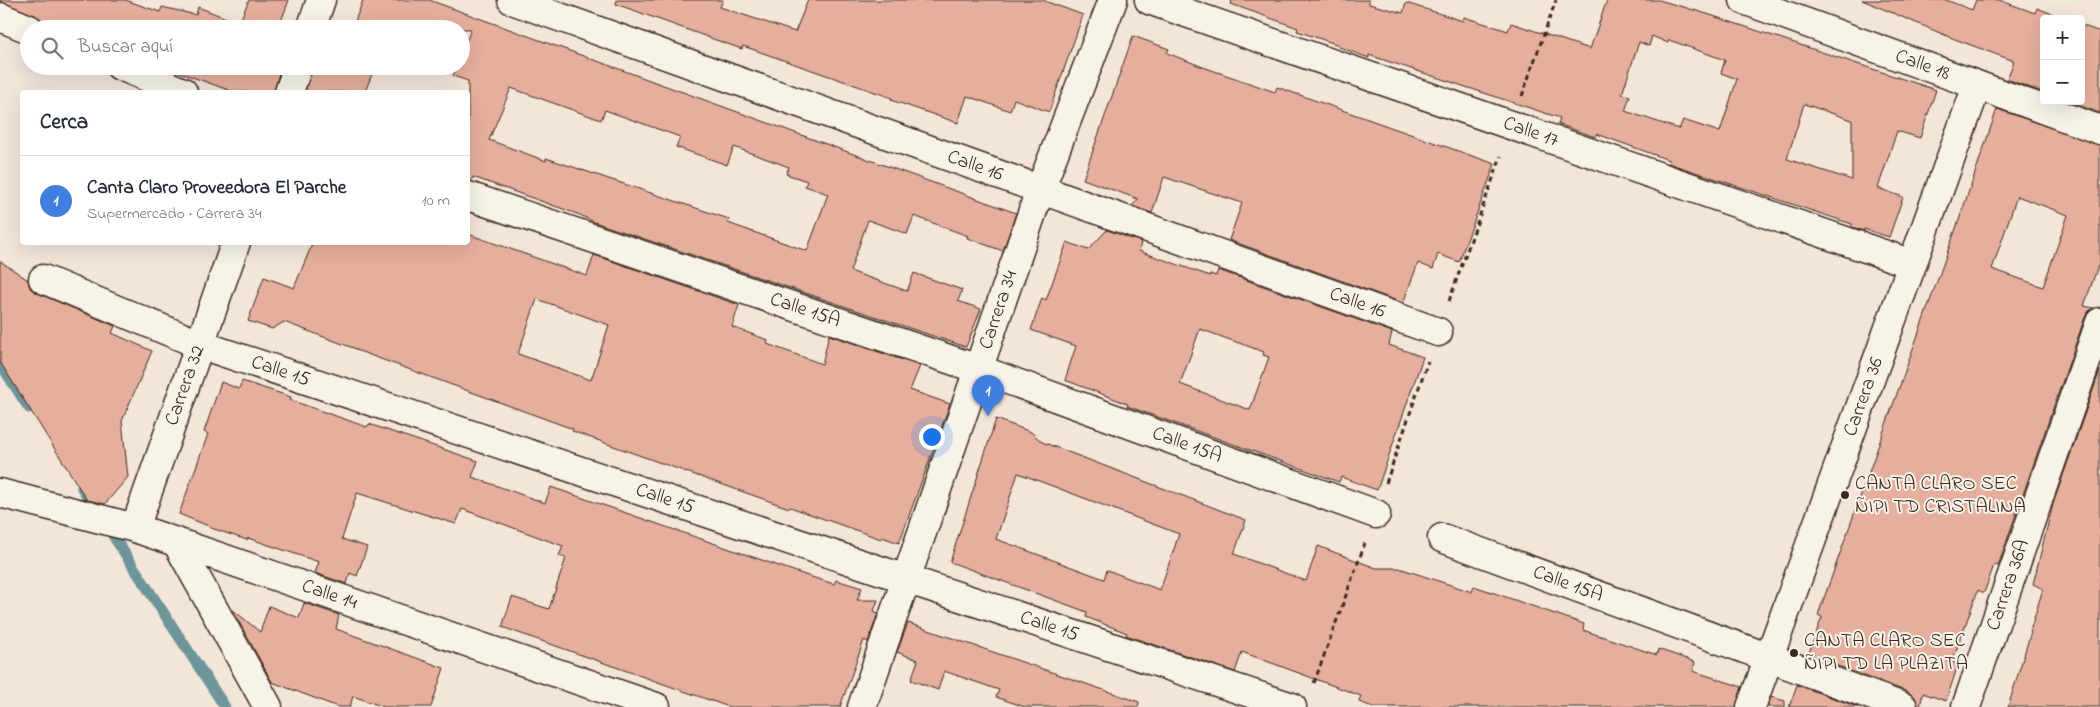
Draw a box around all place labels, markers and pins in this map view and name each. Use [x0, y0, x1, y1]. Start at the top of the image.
pin: 1 [972, 375, 1004, 416]
place label: CANTA CLARO SEC ÑIPI TD CRISTALINA [1855, 470, 2026, 522]
marker: CANTA CLARO SEC ÑIPI TD CRISTALINA [1839, 489, 1851, 501]
place label: CANTA CLARO SEC ÑIPI TD LA PLAZITA [1804, 627, 1968, 679]
marker: CANTA CLARO SEC ÑIPI TD LA PLAZITA [1788, 647, 1800, 659]

